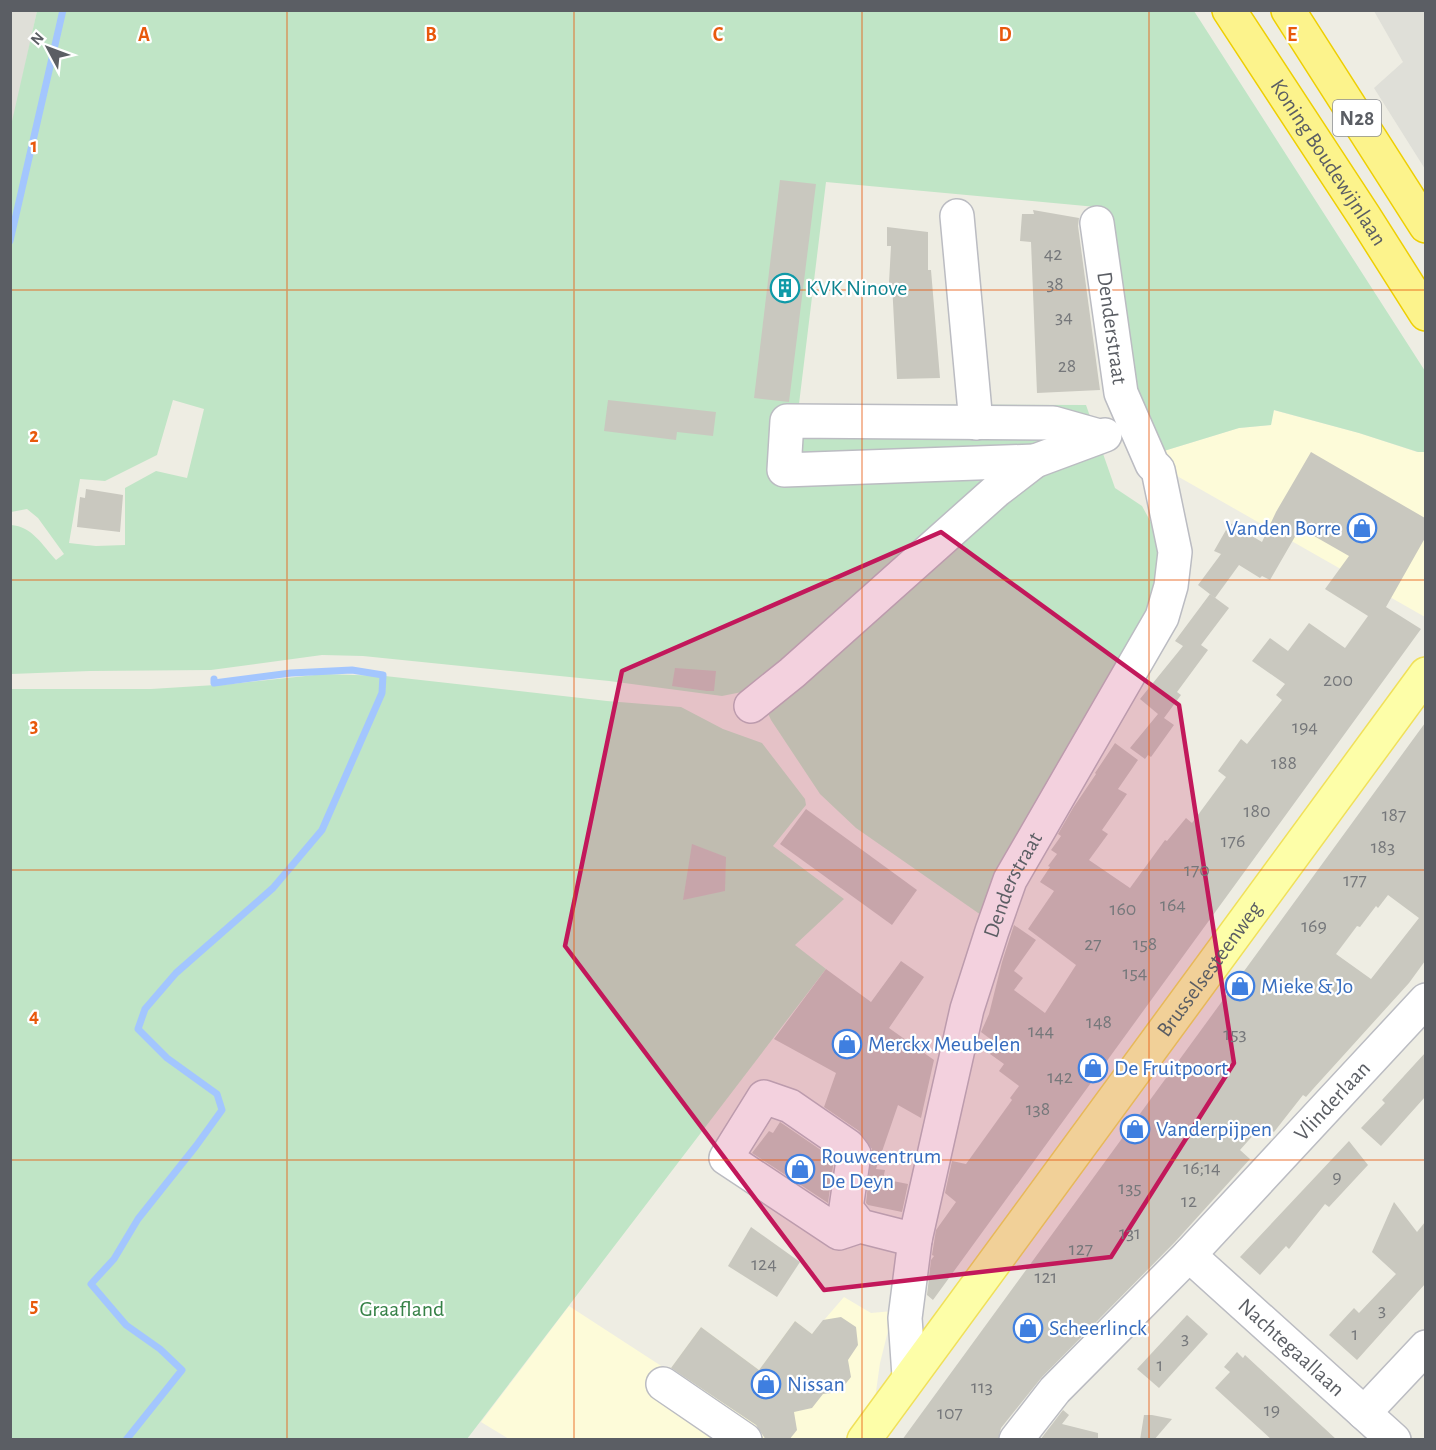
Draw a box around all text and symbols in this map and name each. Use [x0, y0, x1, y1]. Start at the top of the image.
north arrow [18, 18, 78, 78]
text: A [138, 25, 150, 45]
text: B [425, 25, 437, 45]
text: C [713, 25, 724, 45]
text: D [998, 25, 1012, 45]
text: E [1287, 25, 1297, 45]
text: N [28, 29, 47, 48]
street label: Koning Boudewijnlaan [1266, 75, 1391, 250]
road number: N28 [1333, 100, 1381, 136]
text: 1 [30, 136, 38, 156]
house number: 42 [1044, 244, 1062, 264]
street label: Denderstraat [1093, 270, 1131, 386]
building icon: KVK Ninove [769, 272, 801, 304]
house number: 38 [1046, 274, 1064, 294]
place label: KVK Ninove [806, 277, 907, 299]
house number: 34 [1055, 307, 1073, 327]
house number: 28 [1058, 356, 1076, 376]
text: 2 [29, 426, 39, 446]
shop icon: Vanden Borre [1346, 512, 1378, 544]
place label: Vanden Borre [1225, 517, 1341, 539]
house number: 200 [1323, 670, 1353, 690]
text: 3 [30, 716, 38, 736]
house number: 194 [1292, 717, 1318, 737]
house number: 188 [1271, 753, 1297, 773]
house number: 180 [1244, 801, 1270, 821]
house number: 187 [1382, 805, 1406, 825]
street label: Denderstraat [980, 828, 1046, 941]
house number: 176 [1221, 831, 1245, 851]
house number: 183 [1371, 837, 1395, 857]
house number: 170 [1184, 860, 1210, 880]
house number: 177 [1343, 870, 1367, 890]
house number: 164 [1160, 895, 1186, 915]
street label: Brusselsesteenweg [1153, 897, 1266, 1041]
house number: 160 [1110, 899, 1136, 919]
house number: 169 [1301, 916, 1327, 936]
house number: 27 [1084, 934, 1102, 954]
house number: 158 [1133, 934, 1157, 954]
house number: 154 [1123, 963, 1147, 983]
shop icon: Mieke & Jo [1224, 970, 1256, 1002]
place label: Mieke & Jo [1261, 975, 1353, 997]
text: 4 [29, 1006, 39, 1026]
house number: 148 [1086, 1012, 1112, 1032]
house number: 144 [1028, 1021, 1054, 1041]
house number: 153 [1223, 1024, 1247, 1044]
shop icon: Merckx Meubelen [831, 1028, 863, 1060]
place label: Merckx Meubelen [868, 1033, 1021, 1055]
shop icon: De Fruitpoort [1077, 1052, 1109, 1084]
place label: De Fruitpoort [1114, 1057, 1228, 1079]
street label: Vlinderlaan [1290, 1057, 1374, 1145]
house number: 142 [1047, 1067, 1073, 1087]
house number: 138 [1026, 1099, 1050, 1119]
shop icon: Vanderpijpen [1119, 1113, 1151, 1145]
place label: Vanderpijpen [1156, 1118, 1272, 1140]
place label: Rouwcentrum De Deyn [821, 1145, 941, 1192]
shop icon: Rouwcentrum De Deyn [784, 1153, 816, 1185]
house number: 16;14 [1183, 1158, 1221, 1178]
house number: 9 [1332, 1167, 1342, 1187]
house number: 135 [1118, 1178, 1142, 1198]
house number: 12 [1181, 1191, 1197, 1211]
house number: 131 [1119, 1223, 1141, 1243]
house number: 127 [1069, 1239, 1093, 1259]
house number: 124 [751, 1254, 777, 1274]
house number: 121 [1035, 1267, 1057, 1287]
street label: Nachtegaallaan [1234, 1294, 1349, 1401]
text: 5 [30, 1296, 38, 1316]
park label: Graafland [360, 1298, 444, 1320]
house number: 3 [1378, 1300, 1386, 1320]
shop icon: Scheerlinck [1012, 1312, 1044, 1344]
place label: Scheerlinck [1049, 1317, 1147, 1339]
house number: 1 [1352, 1324, 1358, 1344]
house number: 3 [1181, 1328, 1189, 1348]
house number: 1 [1157, 1355, 1163, 1375]
shop icon: Nissan [750, 1368, 782, 1400]
place label: Nissan [787, 1373, 845, 1395]
house number: 113 [971, 1377, 993, 1397]
house number: 19 [1264, 1400, 1280, 1420]
house number: 107 [937, 1403, 963, 1423]

